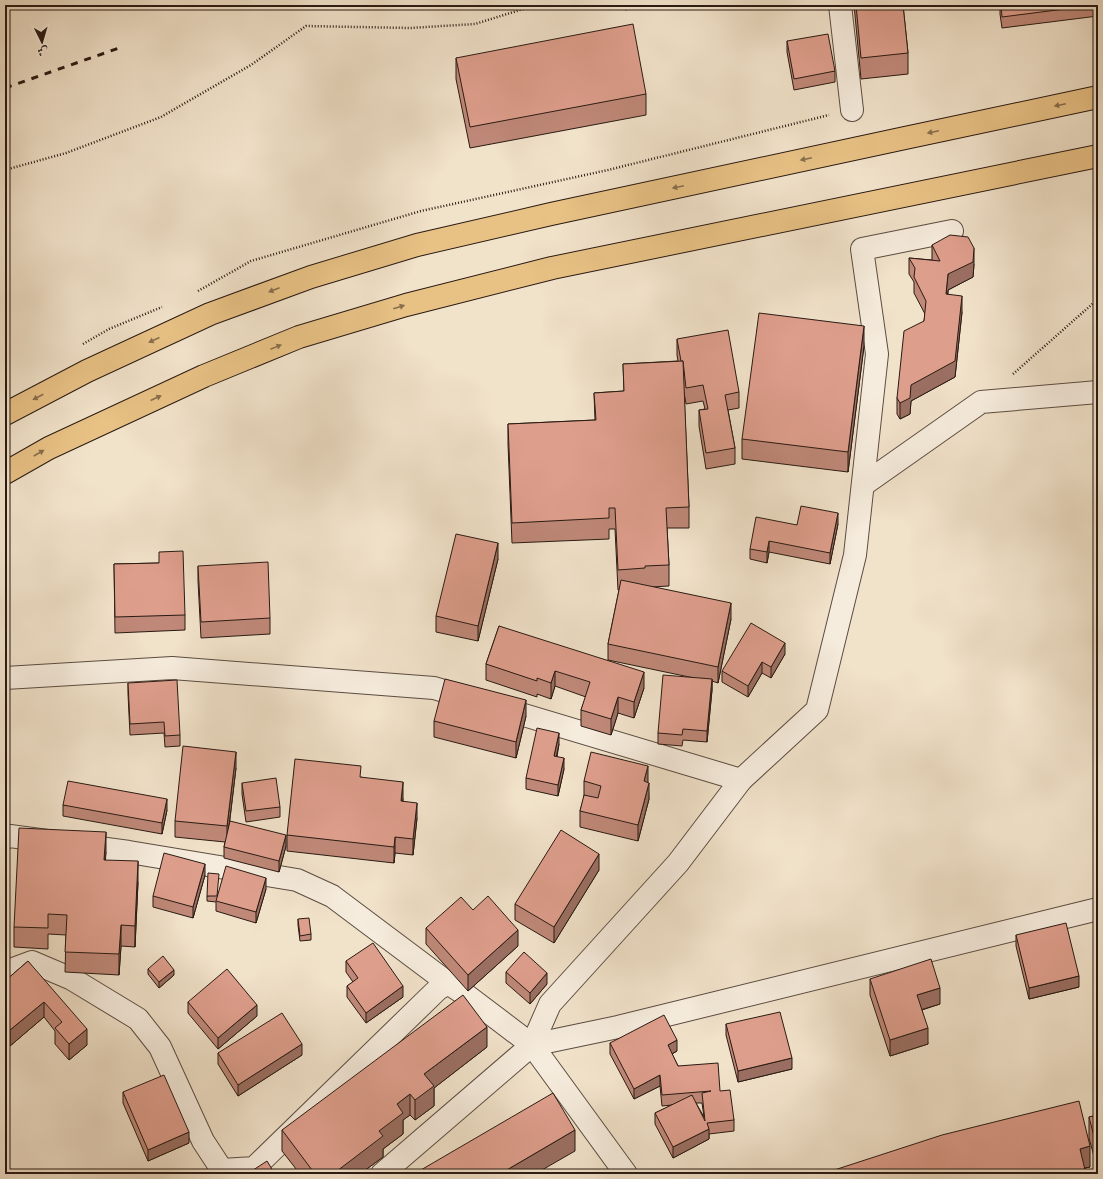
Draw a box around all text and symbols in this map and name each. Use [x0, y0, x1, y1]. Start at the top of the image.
north arrow [22, 22, 62, 62]
text: ش [37, 43, 49, 59]
one-way arrow [1054, 103, 1066, 109]
one-way arrow [926, 129, 939, 135]
one-way arrow [799, 157, 812, 163]
one-way arrow [672, 184, 685, 190]
one-way arrow [268, 288, 280, 294]
one-way arrow [394, 304, 406, 310]
one-way arrow [149, 337, 160, 343]
one-way arrow [270, 343, 282, 349]
one-way arrow [32, 394, 43, 400]
one-way arrow [151, 395, 162, 401]
one-way arrow [33, 450, 45, 457]

